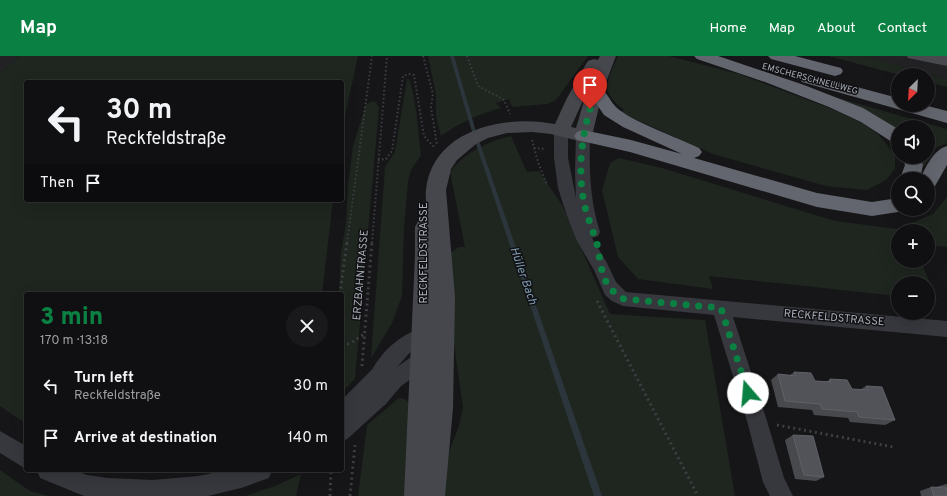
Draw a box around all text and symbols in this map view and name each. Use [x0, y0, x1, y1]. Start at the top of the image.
text: Map [20, 16, 57, 40]
text: Home [710, 20, 747, 37]
text: Map [769, 20, 795, 37]
text: About [817, 20, 856, 37]
text: Contact [878, 20, 927, 37]
street label: EMSCHERSCHNELLWEG [761, 61, 859, 97]
pin [573, 68, 607, 109]
north arrow [891, 68, 935, 112]
map controls [891, 68, 935, 320]
icon: arrive [579, 74, 601, 96]
text: 30 m [106, 93, 172, 129]
icon: left [40, 96, 92, 148]
button: sound [891, 120, 935, 164]
text: Reckfeldstraße [106, 128, 226, 151]
icon: arrive [82, 172, 104, 194]
button: search [891, 172, 935, 216]
text: Then [40, 174, 74, 193]
street label: RECKFELDSTRASSE [417, 203, 431, 304]
button: + [891, 224, 935, 268]
street label: ERZBAHNTRASSE [350, 229, 372, 321]
water label: Hüller Bach [506, 245, 541, 308]
button: − [891, 276, 935, 320]
text: 3 min [40, 303, 103, 333]
button: close [286, 305, 328, 347]
street label: RECKFELDSTRASSE [783, 307, 885, 329]
text: 170 m · 13:18 [40, 333, 108, 349]
text: Turn left [74, 369, 134, 388]
position arrow [727, 372, 769, 414]
icon: left [40, 375, 62, 397]
text: 30 m [293, 377, 328, 396]
text: Reckfeldstraße [74, 388, 161, 404]
icon: arrive [40, 427, 62, 449]
text: Arrive at destination [74, 429, 217, 448]
text: 140 m [288, 429, 328, 448]

